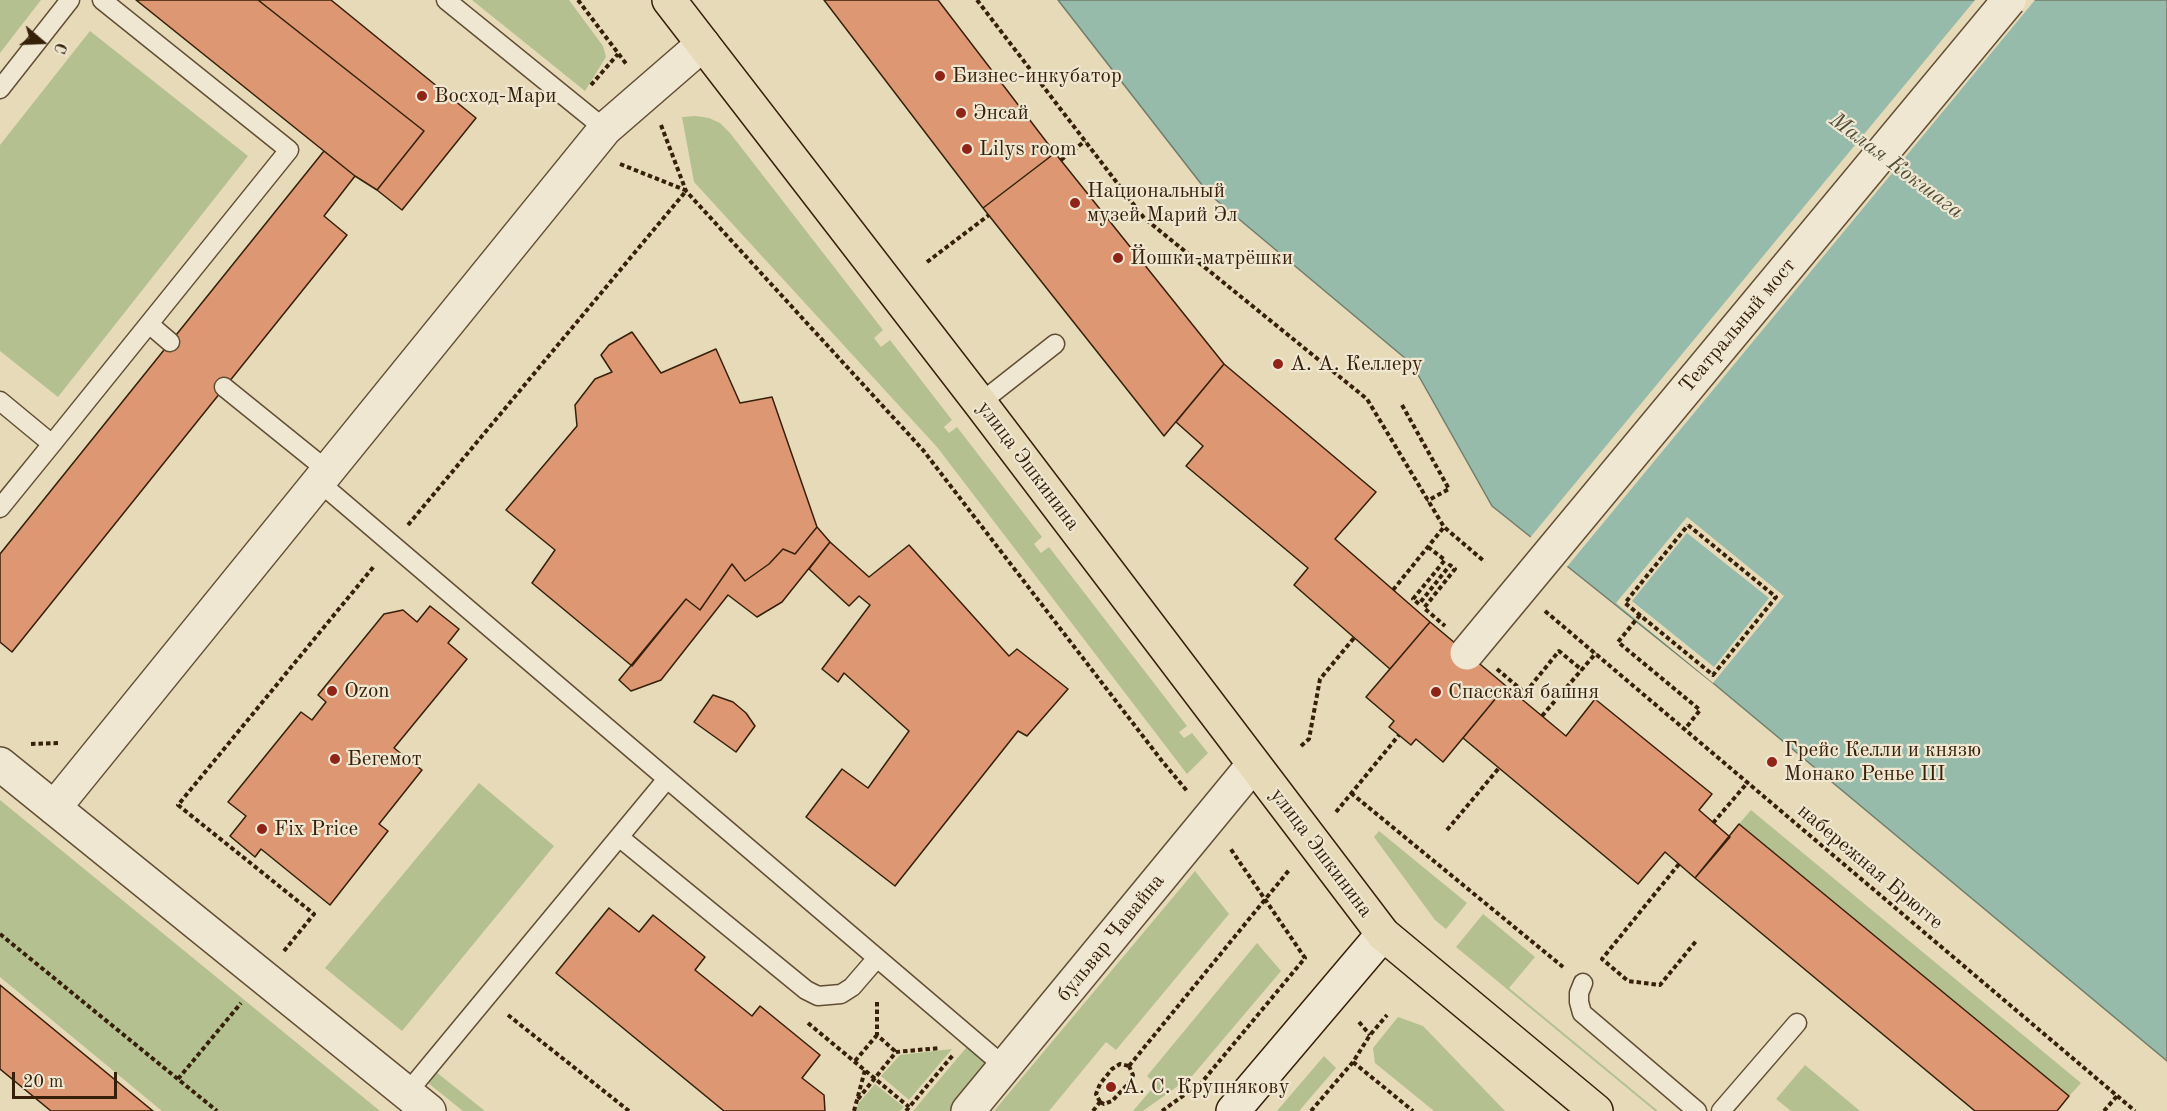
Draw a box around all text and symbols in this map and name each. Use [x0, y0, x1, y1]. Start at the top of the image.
north arrow [12, 12, 72, 72]
text: С [50, 40, 68, 55]
place label: Бизнес-инкубатор [952, 63, 1122, 89]
marker: Бизнес-инкубатор [933, 69, 947, 83]
place label: Восход-Мари [434, 83, 557, 109]
marker: Восход-Мари [415, 89, 429, 103]
place label: Энсай [973, 100, 1029, 126]
marker: Энсай [954, 106, 968, 120]
water label: Малая Кокшага [1824, 107, 1968, 225]
place label: Lilys room [979, 136, 1077, 162]
marker: Lilys room [960, 142, 974, 156]
place label: Национальный музей Марий Эл [1087, 178, 1238, 228]
marker: Национальный музей Марий Эл [1068, 196, 1082, 210]
place label: Йошки-матрёшки [1130, 245, 1293, 271]
marker: Йошки-матрёшки [1111, 251, 1125, 265]
street label: Театральный мост [1674, 253, 1802, 399]
place label: А. А. Келлеру [1290, 351, 1423, 377]
marker: А. А. Келлеру [1271, 357, 1285, 371]
street label: улица Эшкинина [971, 396, 1085, 536]
place label: Ozon [344, 678, 390, 704]
place label: Спасская башня [1448, 679, 1599, 705]
marker: Ozon [325, 684, 339, 698]
marker: Спасская башня [1429, 685, 1443, 699]
place label: Грейс Келли и князю Монако Ренье III [1784, 737, 1981, 787]
place label: Бегемот [347, 746, 422, 772]
marker: Бегемот [328, 752, 342, 766]
marker: Грейс Келли и князю Монако Ренье III [1765, 755, 1779, 769]
street label: улица Эшкинина [1264, 783, 1378, 923]
street label: набережная Брюгге [1792, 799, 1948, 935]
place label: Fix Price [274, 816, 358, 842]
marker: Fix Price [255, 822, 269, 836]
street label: бульвар Чавайна [1052, 869, 1170, 1007]
scale bar [15, 1060, 120, 1098]
text: 20 m [23, 1073, 63, 1091]
place label: А. С. Крупнякову [1123, 1074, 1290, 1100]
marker: А. С. Крупнякову [1104, 1080, 1118, 1094]

